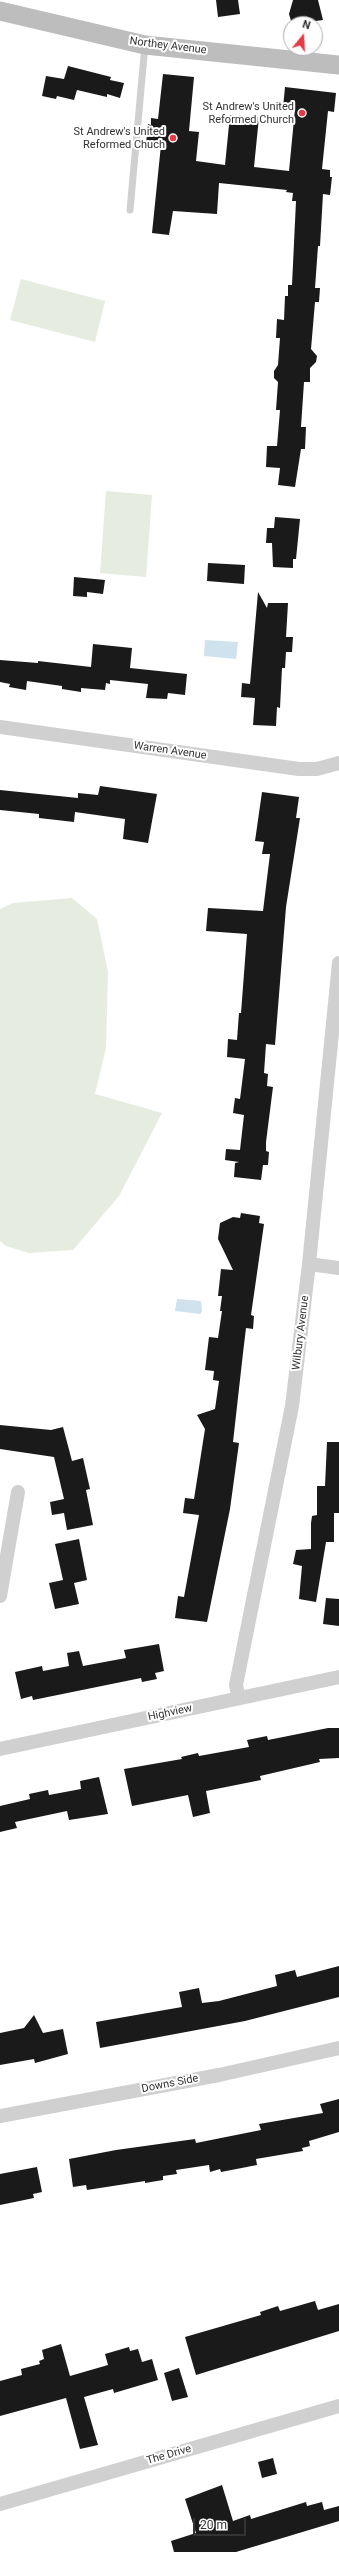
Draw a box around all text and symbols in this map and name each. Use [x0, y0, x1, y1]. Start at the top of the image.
north arrow [283, 16, 323, 56]
text: N [301, 18, 312, 32]
street label: Northey Avenue [129, 35, 207, 57]
place label: St Andrew's United Reformed Church [203, 100, 294, 126]
marker: St Andrew's United Reformed Church [297, 108, 307, 118]
place label: St Andrew's United Reformed Chuch [74, 125, 165, 151]
marker: St Andrew's United Reformed Chuch [168, 133, 178, 143]
street label: Warren Avenue [133, 739, 207, 763]
street label: Wilbury Avenue [290, 1295, 312, 1371]
street label: Highview [147, 1702, 193, 1724]
street label: Downs Side [141, 2072, 199, 2096]
street label: The Drive [145, 2442, 193, 2468]
scale bar [195, 2510, 248, 2536]
text: 20 m [200, 2518, 227, 2532]

